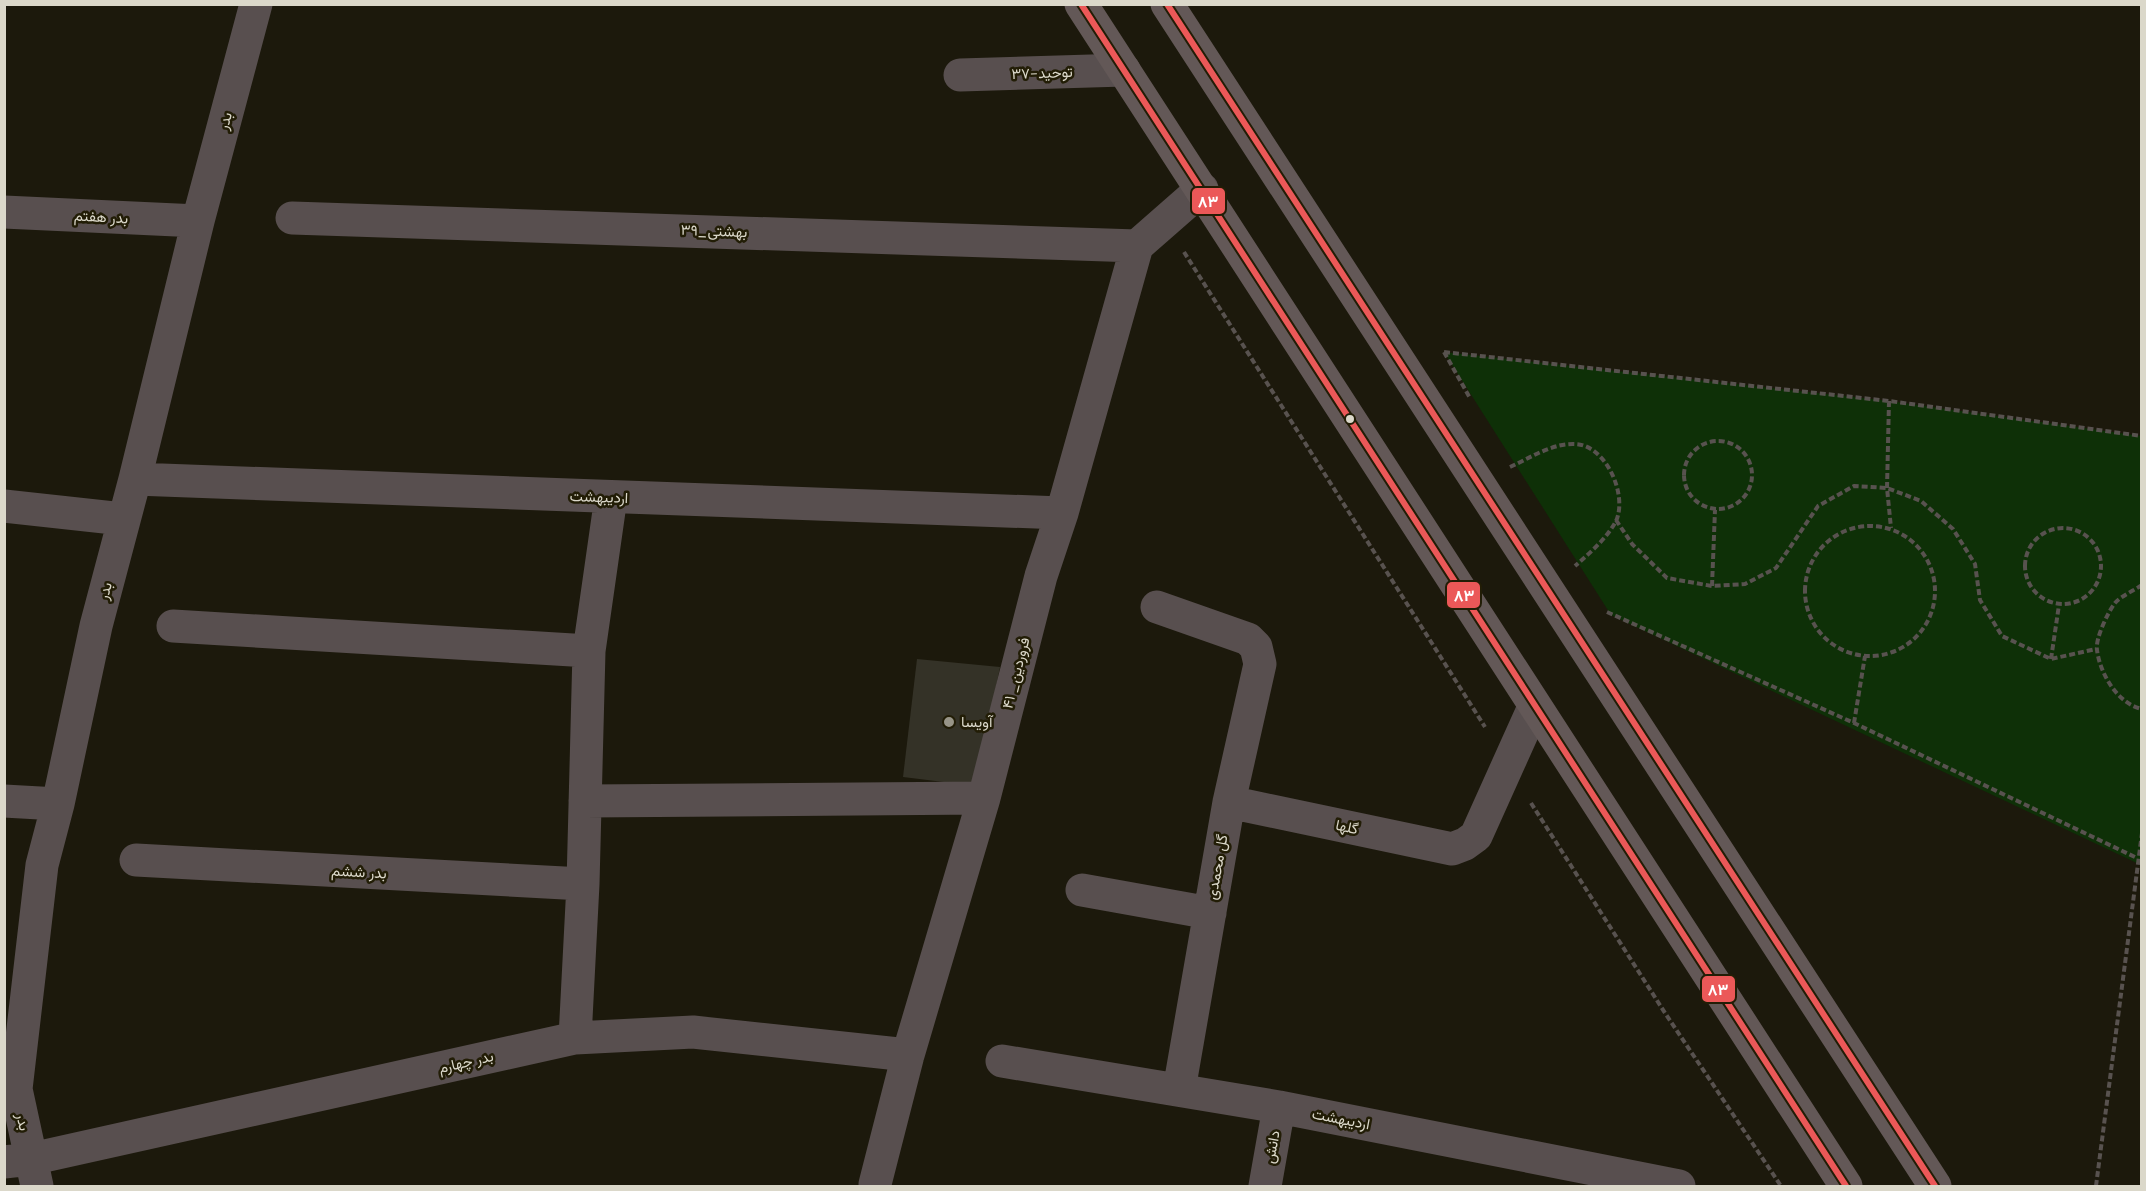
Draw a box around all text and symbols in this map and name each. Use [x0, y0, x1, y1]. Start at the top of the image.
street label: ۳۷-توحید [1011, 62, 1074, 84]
street label: بدر [213, 110, 237, 133]
line badge: ۸۳ [1191, 187, 1226, 215]
text: ۸۳ [1198, 191, 1218, 212]
street label: بدر هفتم [73, 206, 129, 228]
street label: ۳۹_بهشتی [680, 220, 748, 242]
unlabelled marker [1344, 413, 1356, 425]
street label: اردیبهشت [569, 486, 629, 508]
street label: بدر [93, 580, 117, 603]
line badge: ۸۳ [1446, 581, 1481, 609]
text: ۸۳ [1454, 585, 1474, 606]
street label: ۴۱ _فروردین [997, 635, 1035, 711]
place label: آویسا [961, 712, 994, 732]
marker: آویسا [942, 715, 956, 729]
street label: گلها [1334, 815, 1361, 839]
street label: گل محمدی [1201, 832, 1233, 901]
street label: بدر ششم [331, 861, 387, 883]
line badge: ۸۳ [1701, 975, 1736, 1003]
text: ۸۳ [1708, 979, 1728, 1000]
street label: بدر چهارم [437, 1046, 495, 1078]
street label: اردیبهشت [1310, 1104, 1372, 1134]
street label: بدر [11, 1110, 35, 1133]
street label: دانش [1259, 1129, 1285, 1165]

